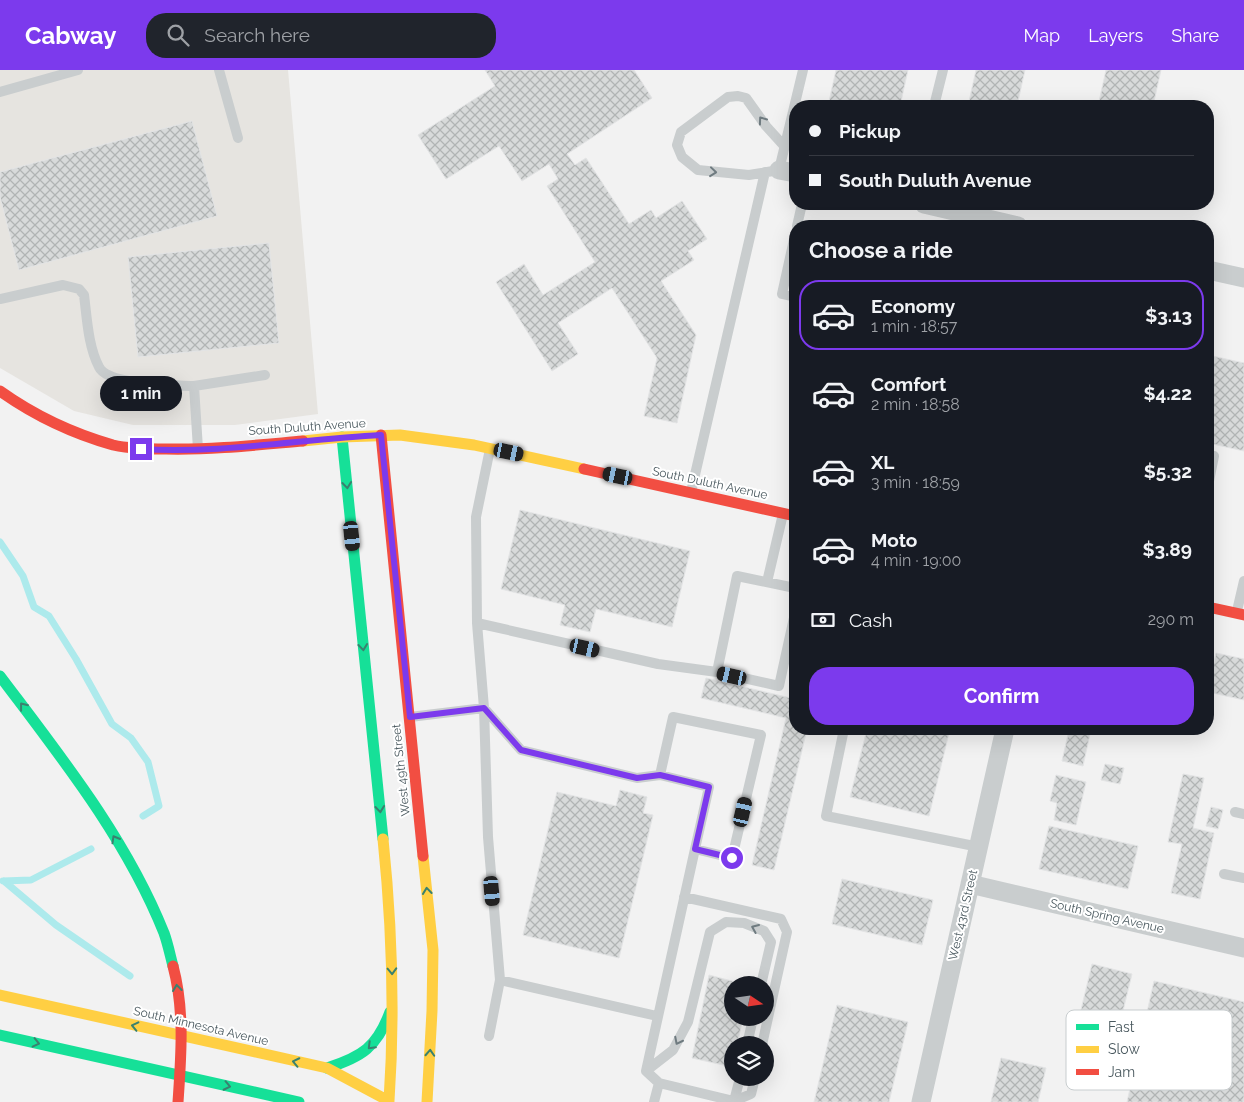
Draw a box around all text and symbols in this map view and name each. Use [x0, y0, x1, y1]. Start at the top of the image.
search box [146, 13, 496, 58]
text: Cabway [25, 21, 116, 50]
icon: search [164, 21, 192, 49]
text: Search here [204, 24, 310, 46]
text: Map [1024, 25, 1060, 46]
text: Layers [1088, 25, 1143, 46]
text: Share [1171, 25, 1219, 46]
one-way arrow [759, 116, 768, 126]
text: Pickup [839, 120, 901, 142]
one-way arrow [710, 166, 718, 177]
text: South Duluth Avenue [839, 169, 1031, 191]
text: Choose a ride [809, 237, 953, 263]
icon: car [811, 293, 856, 338]
text: Economy [871, 295, 955, 317]
text: $3.13 [1145, 304, 1192, 326]
text: 1 min · 18:57 [871, 317, 957, 336]
icon: car [811, 371, 856, 416]
text: Comfort [871, 373, 946, 395]
callout: 1 min [100, 376, 182, 412]
text: $4.22 [1143, 382, 1192, 404]
text: 1 min [121, 384, 161, 403]
text: 2 min · 18:58 [871, 395, 960, 414]
street label: South Duluth Avenue [248, 416, 366, 438]
route end [130, 438, 152, 460]
car [492, 442, 525, 462]
icon: car [811, 449, 856, 494]
text: XL [871, 451, 894, 473]
text: $5.32 [1144, 460, 1192, 482]
street label: South Duluth Avenue [651, 464, 769, 502]
car [601, 466, 634, 486]
text: 3 min · 18:59 [871, 473, 960, 492]
one-way arrow [341, 482, 352, 490]
car [342, 520, 361, 552]
icon: car [811, 527, 856, 572]
text: Moto [871, 529, 917, 551]
text: $3.89 [1143, 538, 1192, 560]
text: 4 min · 19:00 [871, 551, 961, 570]
icon: cash [809, 606, 837, 634]
text: Cash [849, 609, 893, 631]
text: 290 m [1148, 610, 1194, 629]
car [568, 637, 601, 659]
one-way arrow [357, 643, 368, 651]
car [715, 665, 748, 687]
button: Confirm [809, 667, 1194, 725]
one-way arrow [19, 702, 28, 711]
street label: West 49th Street [389, 723, 413, 817]
car [732, 796, 753, 828]
one-way arrow [374, 805, 385, 813]
one-way arrow [111, 835, 121, 844]
route start [721, 847, 743, 869]
street label: West 43rd Street [946, 868, 980, 962]
car [483, 875, 500, 907]
one-way arrow [422, 887, 433, 895]
street label: South Spring Avenue [1049, 896, 1165, 936]
one-way arrow [751, 923, 760, 934]
one-way arrow [386, 967, 397, 975]
north arrow [724, 976, 774, 1026]
map controls [724, 976, 774, 1086]
one-way arrow [172, 984, 183, 992]
street label: South Minnesota Avenue [132, 1004, 270, 1048]
legend [1066, 1010, 1232, 1090]
text: Fast [1108, 1019, 1135, 1035]
one-way arrow [130, 1021, 139, 1032]
one-way arrow [674, 1035, 684, 1044]
button: layers [724, 1036, 774, 1086]
one-way arrow [31, 1037, 40, 1048]
one-way arrow [368, 1040, 377, 1049]
text: Slow [1108, 1041, 1140, 1057]
one-way arrow [425, 1049, 436, 1057]
one-way arrow [292, 1057, 301, 1068]
text: Jam [1108, 1064, 1135, 1080]
one-way arrow [223, 1080, 232, 1091]

